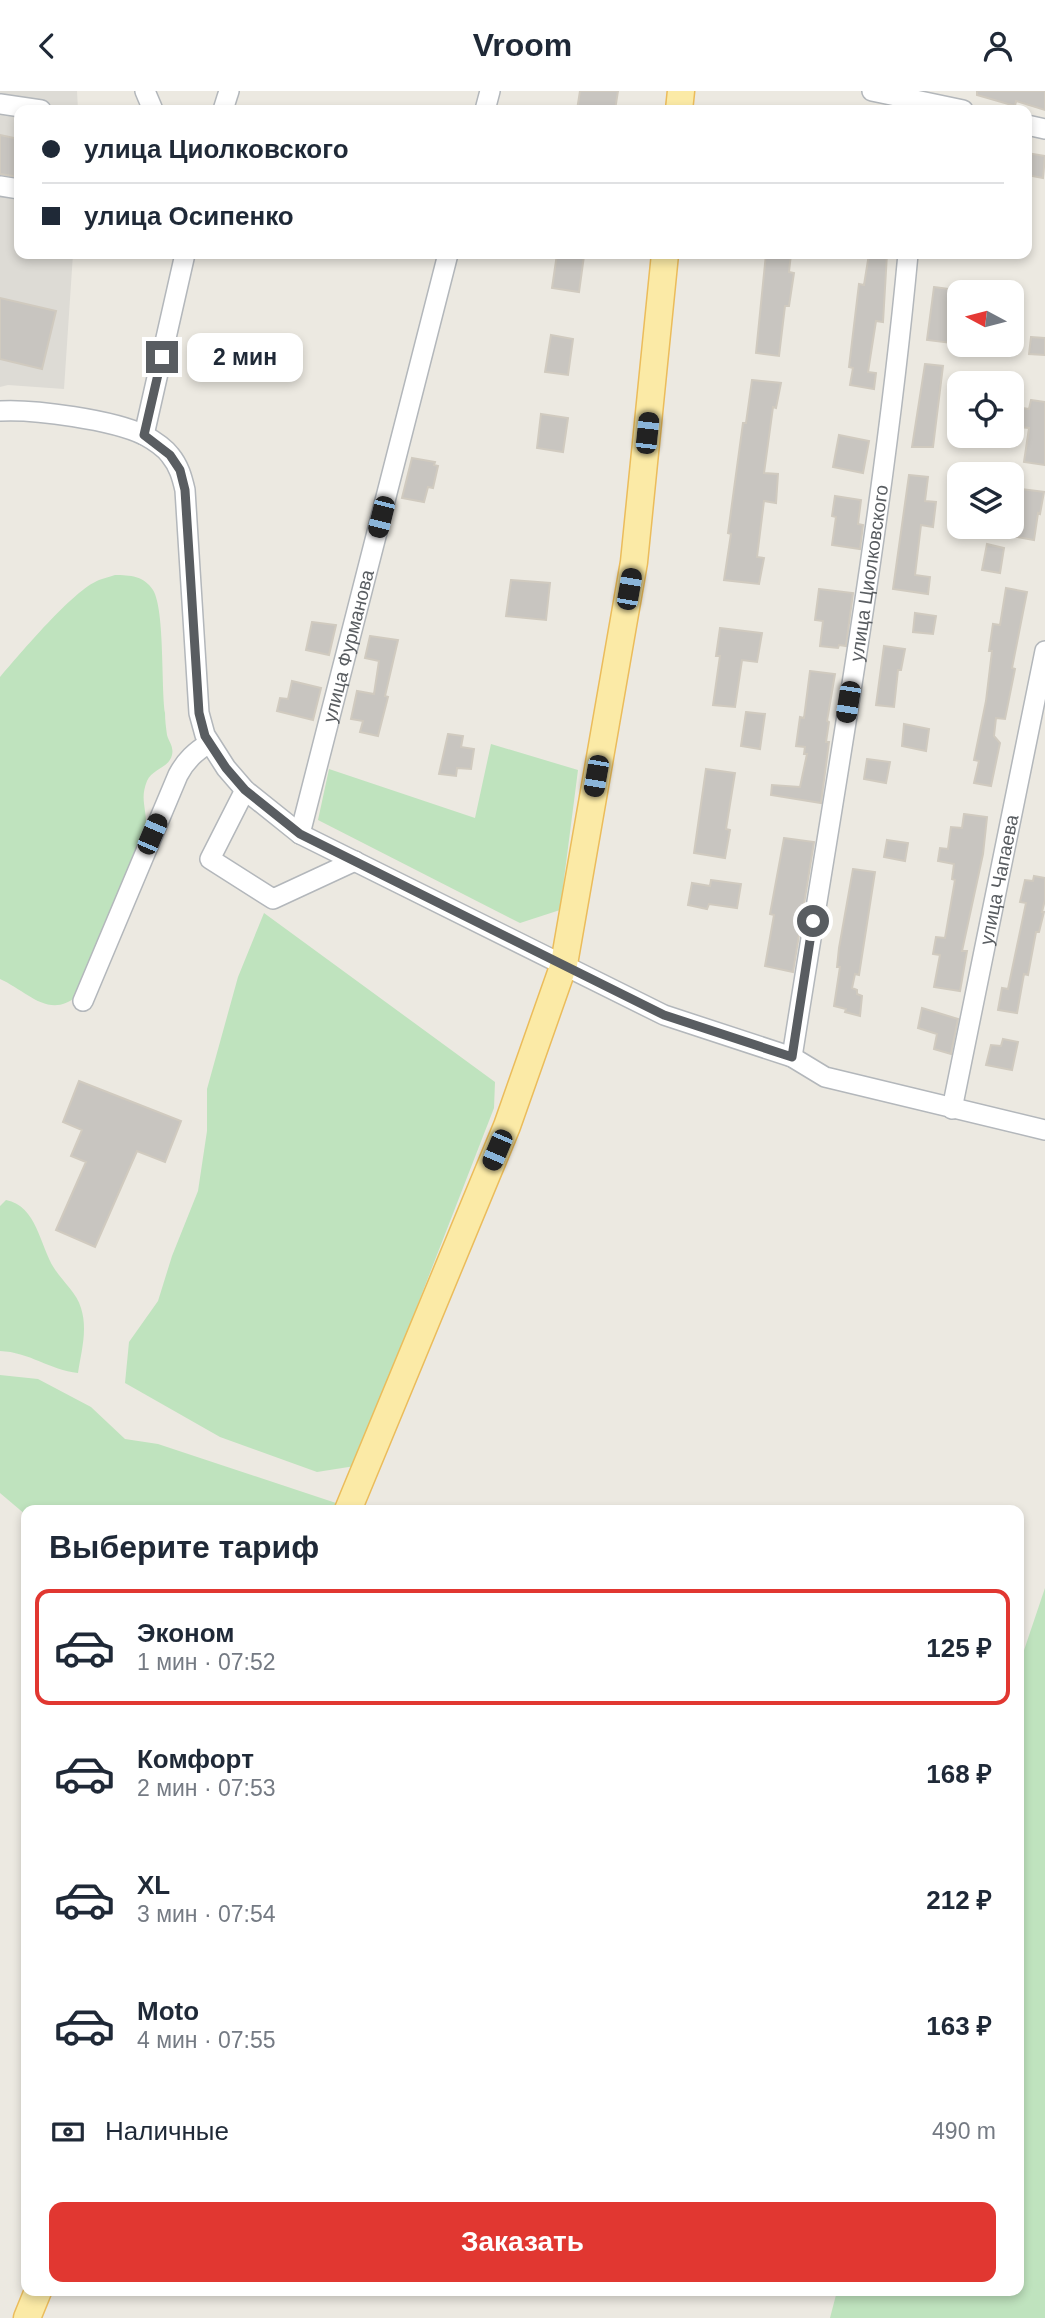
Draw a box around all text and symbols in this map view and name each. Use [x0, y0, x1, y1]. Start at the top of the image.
icon: back [28, 27, 66, 65]
text: Vroom [473, 27, 572, 63]
icon: person [979, 27, 1017, 65]
text: улица Циолковского [84, 134, 349, 164]
text: улица Осипенко [84, 201, 294, 231]
north arrow [947, 280, 1024, 357]
map controls [947, 280, 1024, 539]
callout: 2 мин [186, 333, 302, 381]
route end [146, 341, 178, 373]
text: 2 мин [213, 344, 277, 370]
button: locate [947, 371, 1024, 448]
car [635, 411, 660, 455]
button: layers [947, 462, 1024, 539]
street label: улица Циолковского [845, 483, 892, 663]
car [366, 494, 397, 540]
car [616, 566, 643, 612]
street label: улица Фурманова [318, 567, 378, 725]
car [835, 680, 862, 724]
car [583, 753, 610, 799]
car [135, 811, 170, 857]
street label: улица Чапаева [975, 812, 1022, 947]
route start [797, 905, 829, 937]
car [480, 1127, 515, 1173]
text: Выберите тариф [49, 1529, 319, 1565]
icon: car [53, 1616, 116, 1679]
text: Эконом [137, 1618, 235, 1648]
text: 125 ₽ [926, 1633, 992, 1663]
text: 1 мин · 07:52 [137, 1649, 276, 1675]
icon: car [53, 1742, 116, 1805]
text: Комфорт [137, 1744, 254, 1774]
text: 168 ₽ [926, 1759, 992, 1789]
text: 2 мин · 07:53 [137, 1775, 276, 1801]
icon: car [53, 1868, 116, 1931]
text: XL [137, 1870, 170, 1900]
text: 212 ₽ [926, 1885, 992, 1915]
text: 3 мин · 07:54 [137, 1901, 276, 1927]
icon: car [53, 1994, 116, 2057]
text: Moto [137, 1996, 199, 2026]
text: 163 ₽ [926, 2011, 992, 2041]
text: 4 мин · 07:55 [137, 2027, 276, 2053]
icon: cash [49, 2113, 87, 2151]
text: Наличные [105, 2116, 229, 2146]
text: 490 m [932, 2118, 996, 2144]
button: Заказать [49, 2202, 996, 2282]

